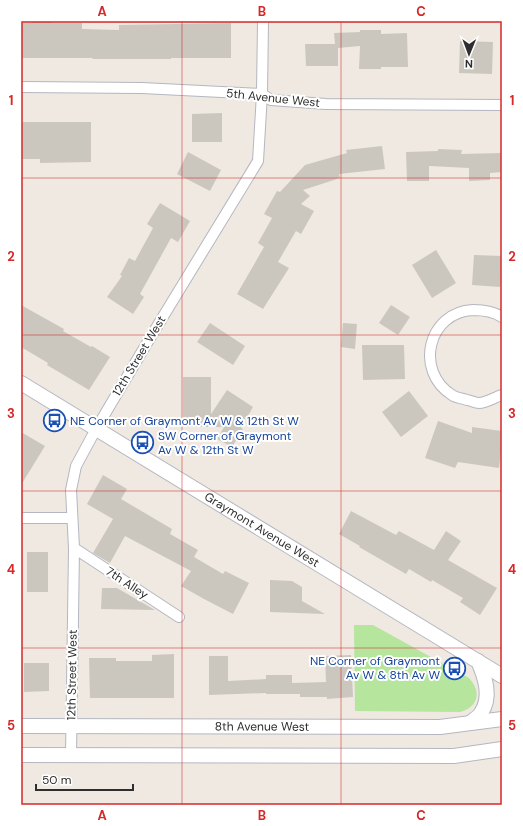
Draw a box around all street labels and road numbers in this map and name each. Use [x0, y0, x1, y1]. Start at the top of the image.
street label: 5th Avenue West [225, 85, 321, 111]
street label: 12th Street West [109, 313, 169, 399]
street label: Graymont Avenue West [201, 489, 322, 571]
street label: 7th Alley [103, 563, 152, 603]
street label: 12th Street West [63, 629, 81, 721]
street label: 8th Avenue West [215, 718, 310, 735]

